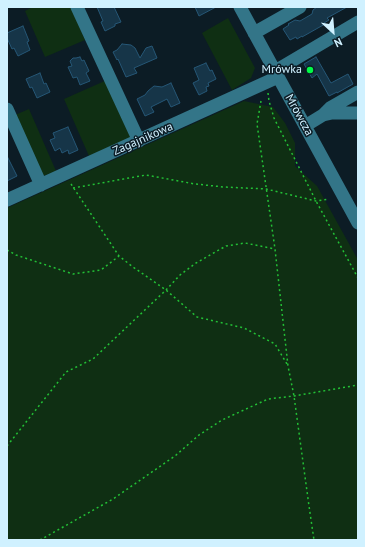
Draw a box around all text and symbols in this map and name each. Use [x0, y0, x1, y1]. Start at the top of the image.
north arrow [313, 12, 353, 52]
text: N [332, 35, 345, 51]
place label: Mrówka [262, 63, 302, 77]
marker: Mrówka [305, 65, 315, 75]
street label: Mrówcza [282, 92, 316, 138]
street label: Zagajnikowa [111, 119, 175, 159]

